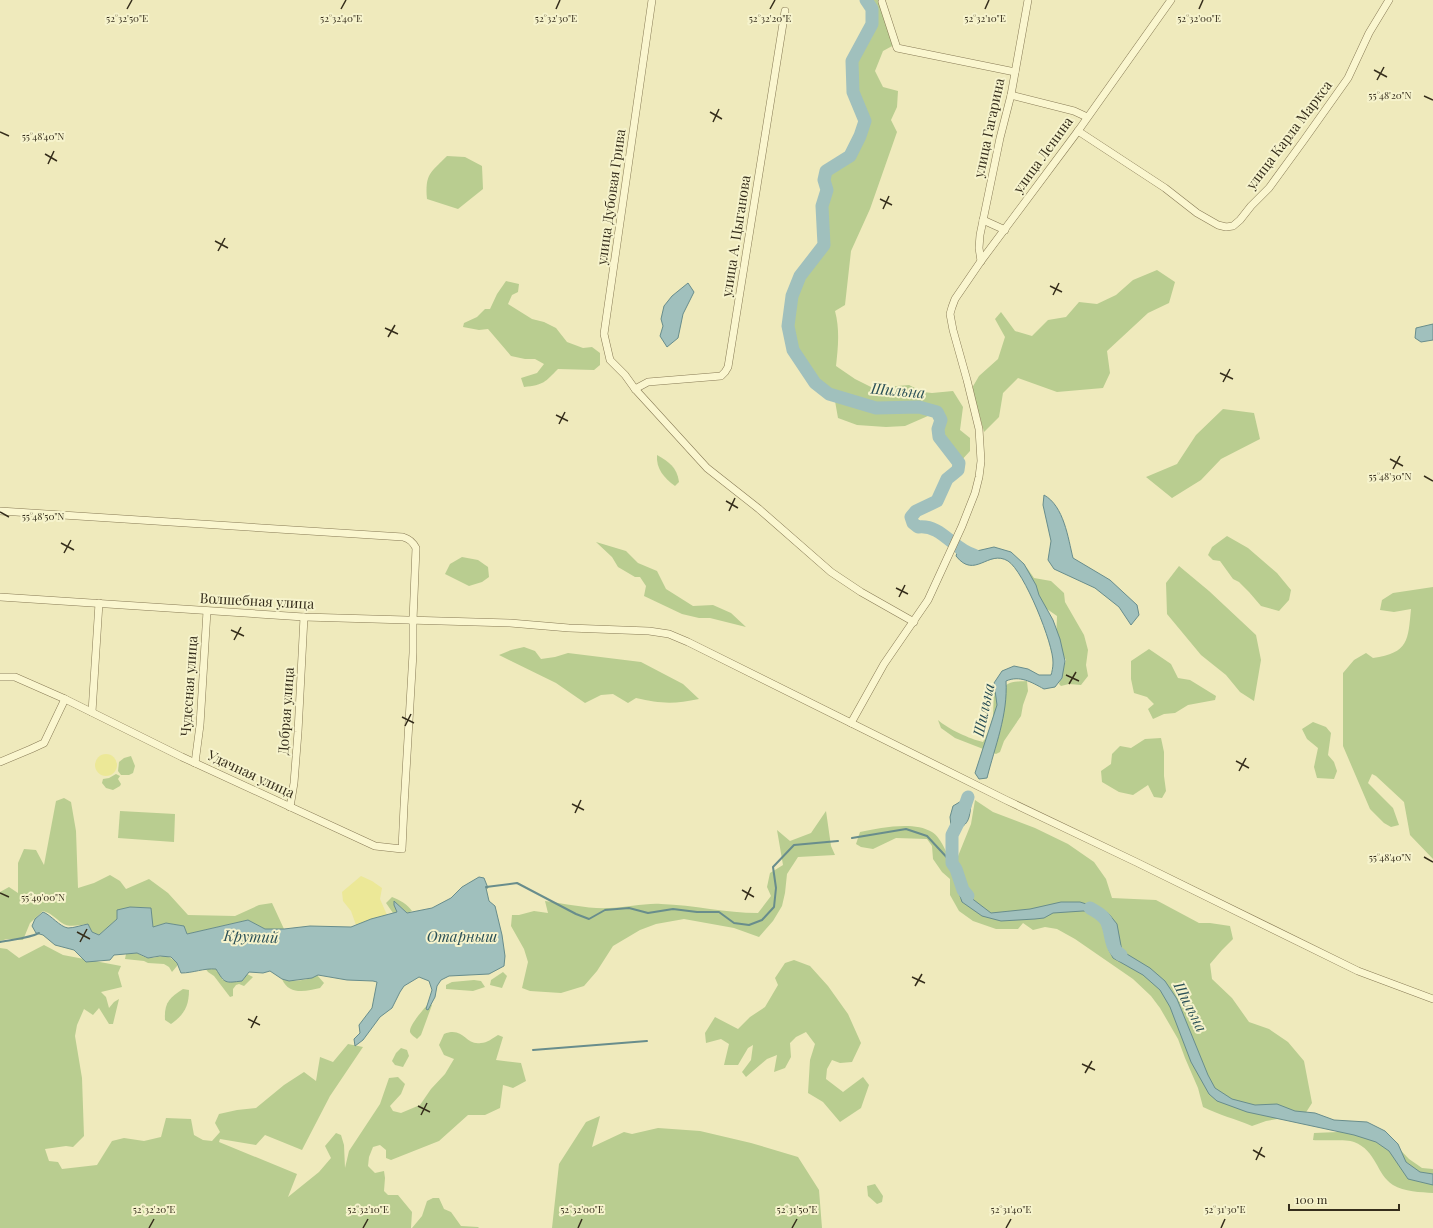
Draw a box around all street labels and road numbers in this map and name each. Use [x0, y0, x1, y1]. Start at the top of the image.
street label: улица Гагарина [968, 76, 1008, 180]
street label: улица Карла Маркса [1241, 76, 1336, 194]
street label: улица Ленина [1008, 112, 1077, 198]
street label: улица Дубовая Грива [591, 128, 629, 267]
street label: улица А. Цыганова [716, 174, 754, 299]
street label: Волшебная улица [199, 588, 315, 613]
street label: Чудесная улица [176, 635, 201, 737]
street label: Добрая улица [273, 666, 298, 756]
street label: Удачная улица [204, 745, 298, 802]

